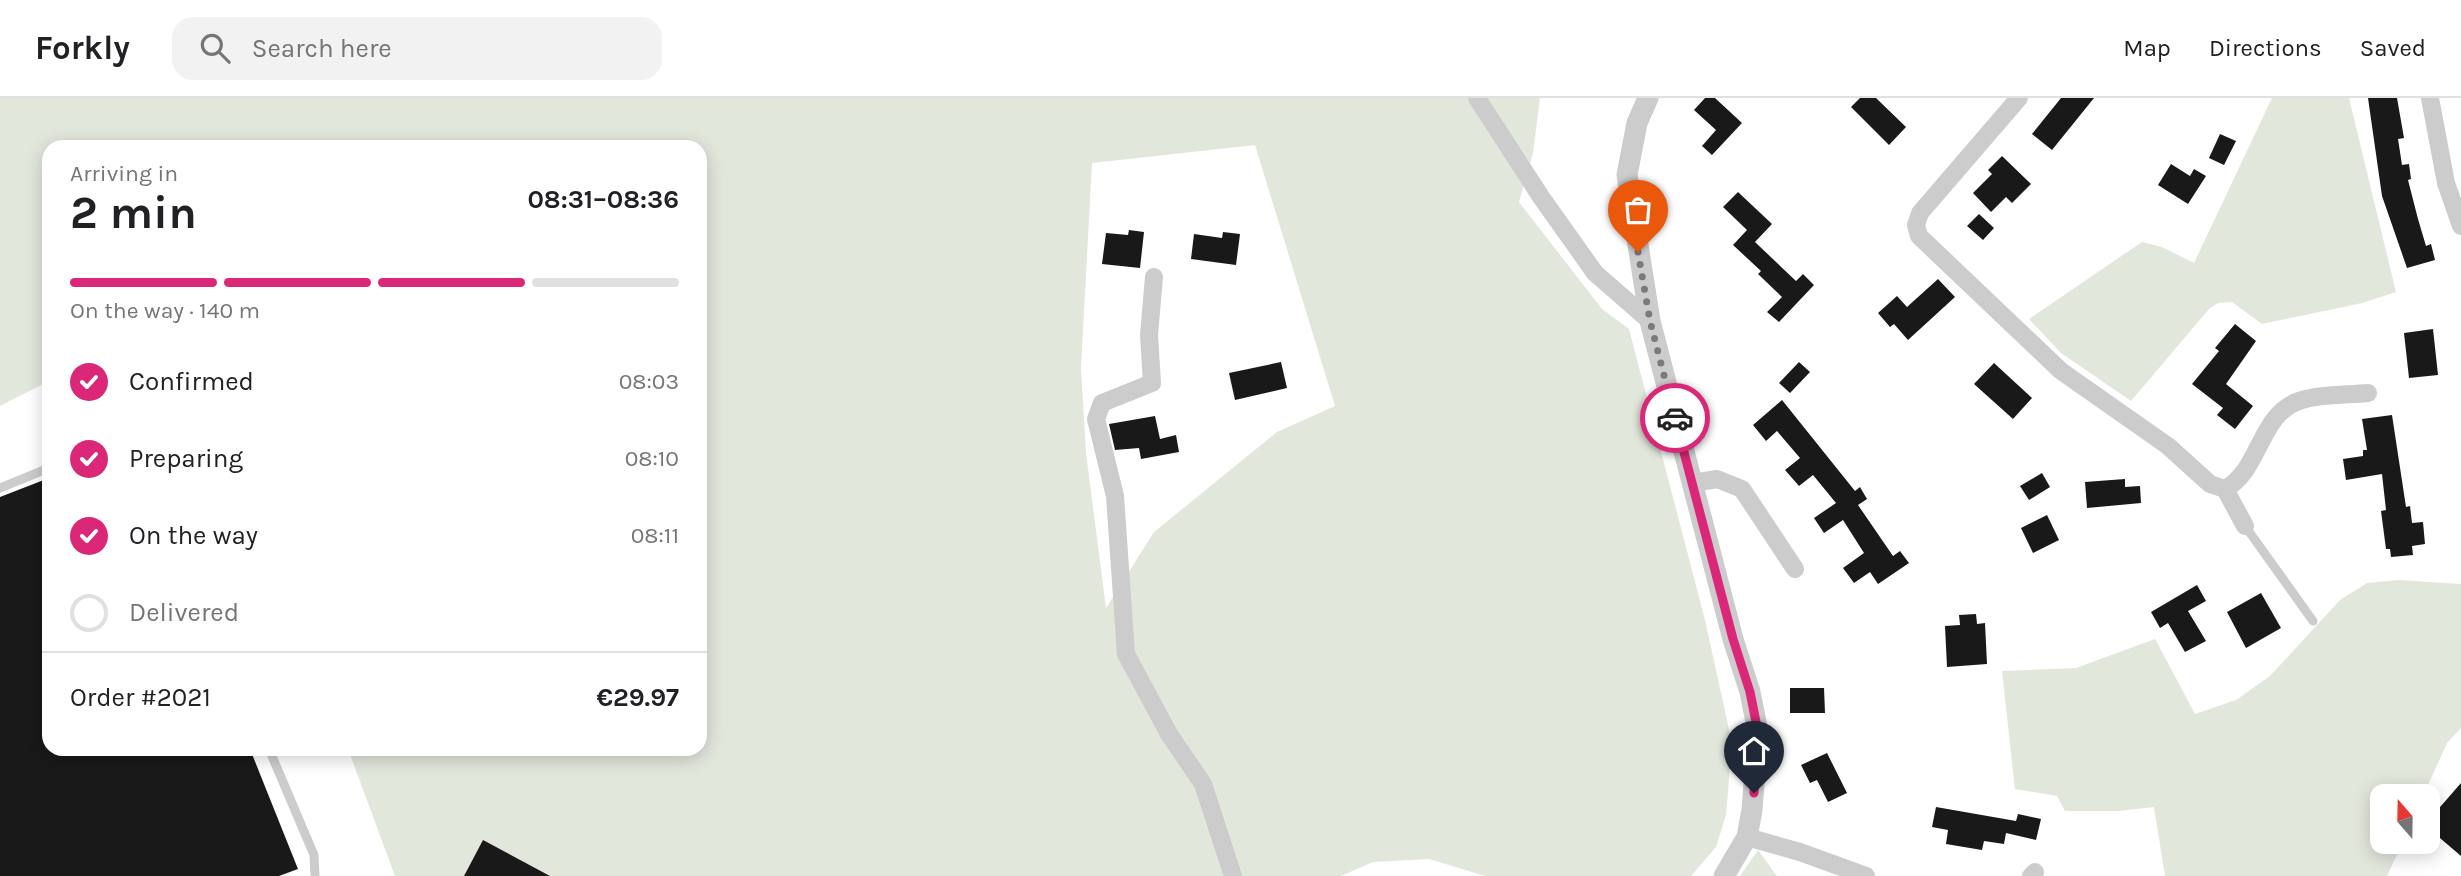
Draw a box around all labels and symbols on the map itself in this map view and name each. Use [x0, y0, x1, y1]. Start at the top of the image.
pin [1608, 180, 1668, 252]
courier [1640, 383, 1710, 453]
pin [1724, 721, 1784, 793]
north arrow [2370, 784, 2440, 854]

